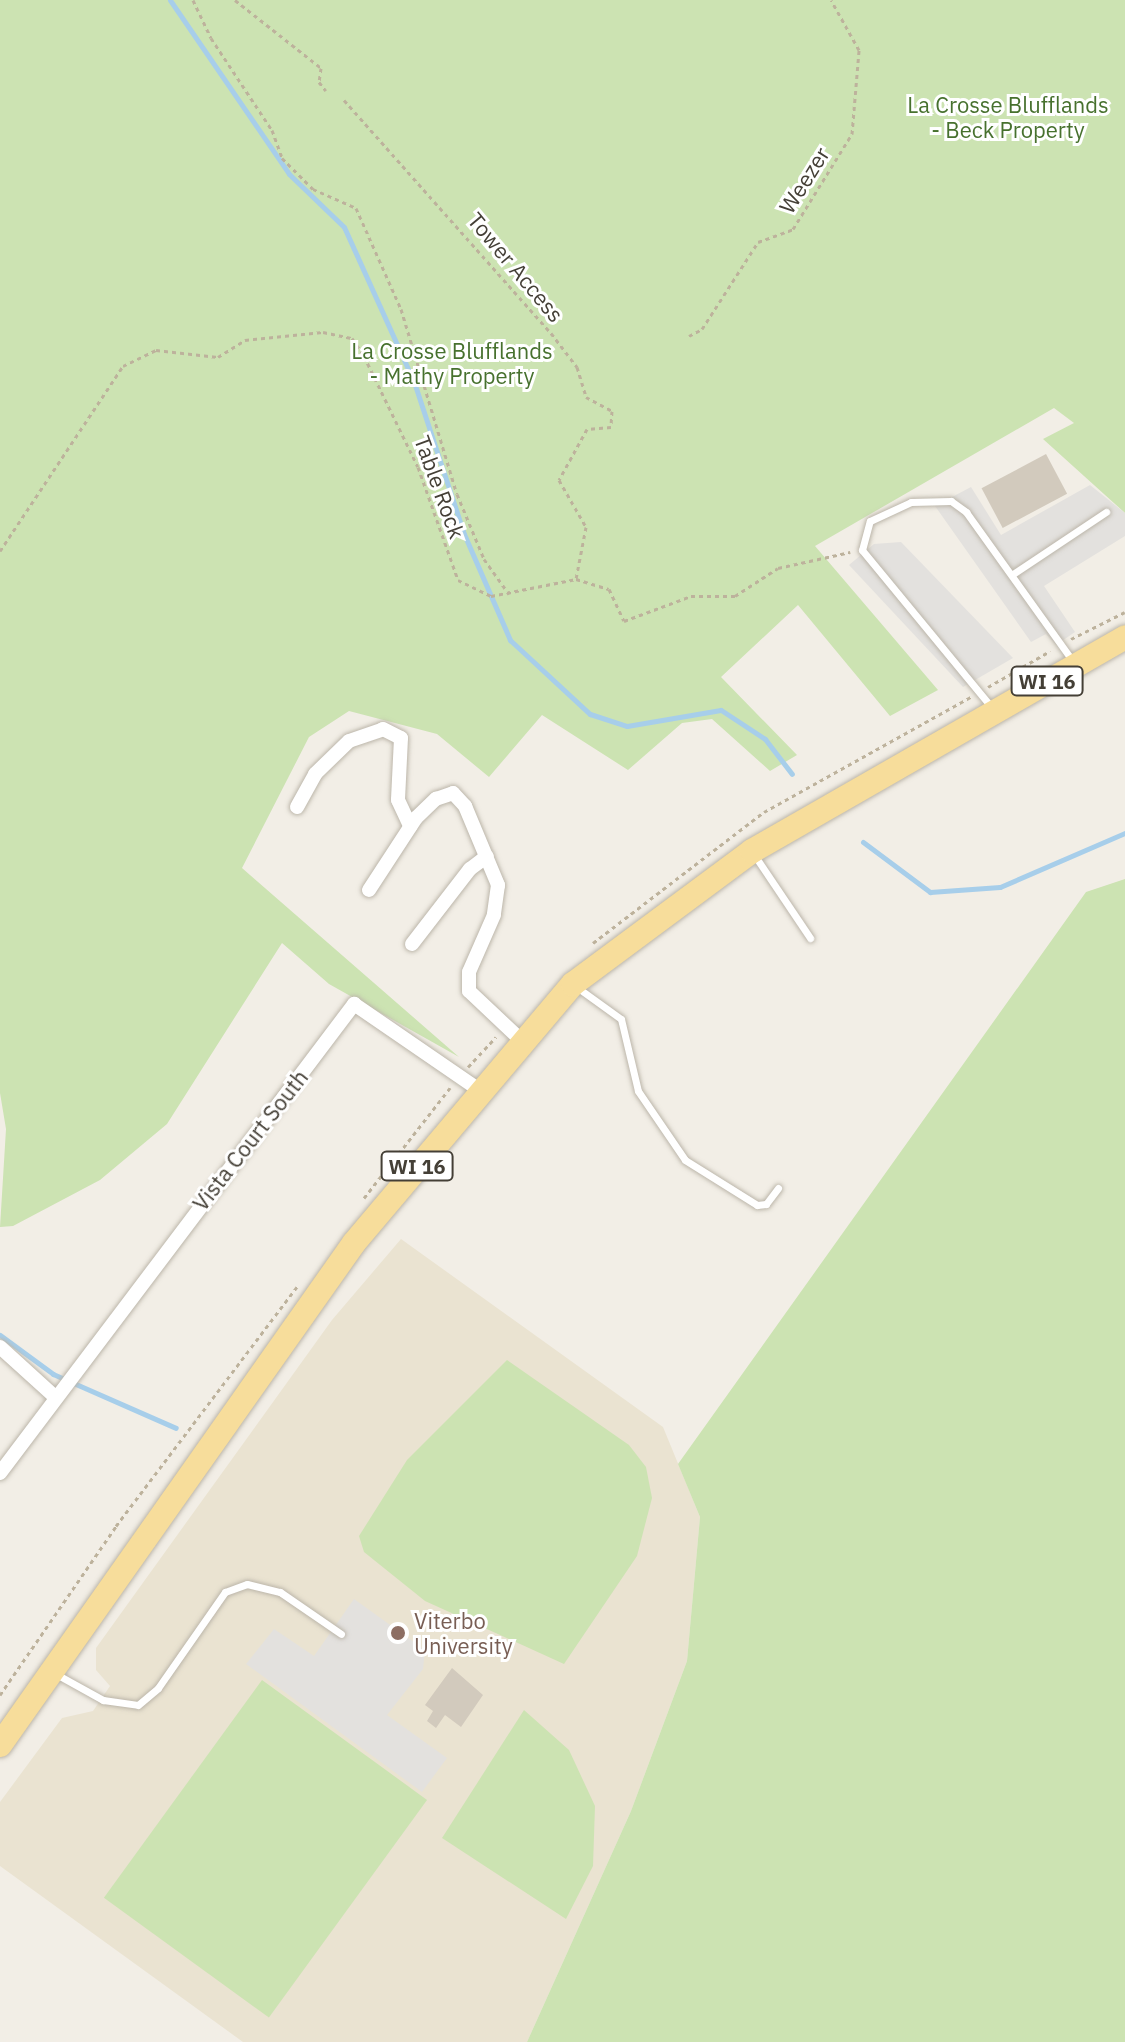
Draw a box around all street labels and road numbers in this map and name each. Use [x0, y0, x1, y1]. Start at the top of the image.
street label: Weezer [773, 142, 835, 218]
street label: Tower Access [463, 207, 569, 327]
street label: Table Rock [409, 432, 471, 542]
road number: WI 16 [1009, 665, 1085, 697]
street label: Vista Court South [187, 1064, 313, 1216]
road number: WI 16 [379, 1150, 455, 1182]

